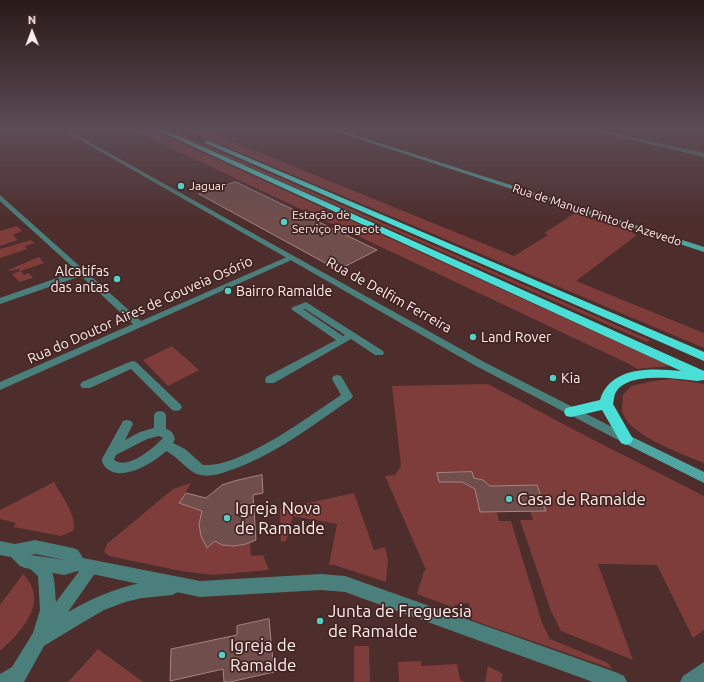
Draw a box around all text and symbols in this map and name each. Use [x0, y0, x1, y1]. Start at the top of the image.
north arrow [12, 12, 52, 52]
text: N [28, 14, 36, 26]
place label: Jaguar [189, 179, 226, 193]
marker: Jaguar [176, 181, 186, 191]
street label: Rua de Manuel Pinto de Azevedo [511, 181, 683, 249]
place label: Estação de Serviço Peugeot [292, 208, 379, 236]
marker: Estação de Serviço Peugeot [279, 217, 289, 227]
street label: Rua do Doutor Aires de Gouveia Osório [25, 253, 255, 367]
street label: Rua de Delfim Ferreira [323, 254, 455, 336]
place label: Alcatifas das antas [50, 263, 109, 296]
marker: Alcatifas das antas [112, 274, 122, 284]
place label: Bairro Ramalde [236, 283, 332, 299]
marker: Bairro Ramalde [223, 286, 233, 296]
place label: Land Rover [481, 329, 551, 345]
marker: Land Rover [468, 332, 478, 342]
place label: Kia [561, 370, 580, 386]
marker: Kia [548, 373, 558, 383]
place label: Casa de Ramalde [517, 489, 646, 509]
marker: Casa de Ramalde [504, 494, 514, 504]
place label: Igreja Nova de Ramalde [235, 498, 325, 538]
marker: Igreja Nova de Ramalde [222, 513, 232, 523]
place label: Junta de Freguesia de Ramalde [328, 601, 472, 641]
marker: Junta de Freguesia de Ramalde [315, 616, 325, 626]
place label: Igreja de Ramalde [230, 635, 296, 675]
marker: Igreja de Ramalde [217, 650, 227, 660]

